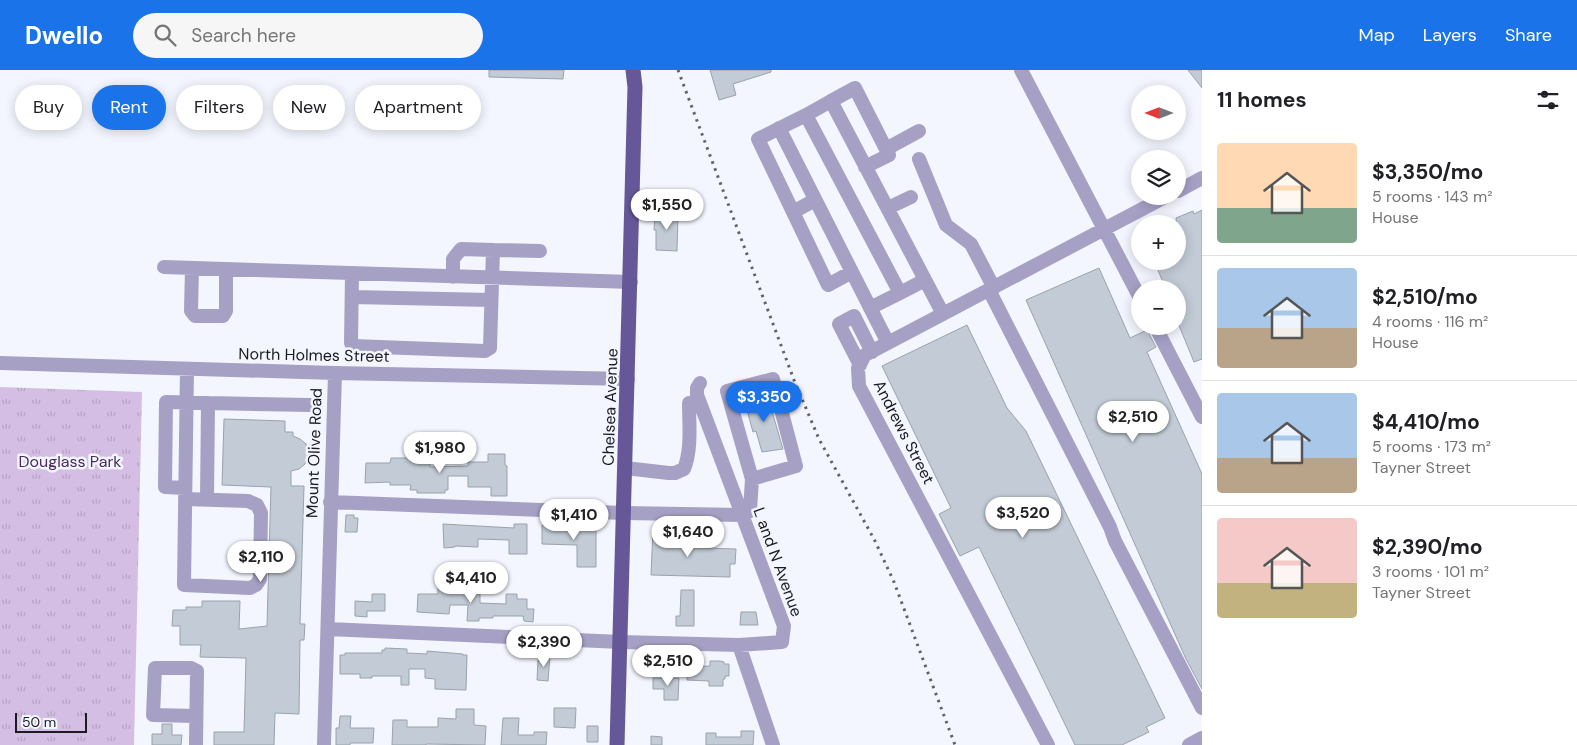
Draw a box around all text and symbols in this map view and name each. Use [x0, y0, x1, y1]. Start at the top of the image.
search box [133, 13, 483, 58]
text: Dwello [25, 20, 103, 51]
icon: search [151, 21, 179, 49]
text: Search here [191, 23, 296, 48]
text: Map [1359, 23, 1395, 47]
text: Layers [1423, 23, 1477, 47]
text: Share [1505, 23, 1552, 47]
chip: Buy [15, 85, 82, 130]
chip: Rent [92, 85, 166, 130]
chip: Filters [176, 85, 263, 130]
chip: New [273, 85, 345, 130]
chip: Apartment [355, 85, 481, 130]
north arrow [1131, 85, 1186, 140]
map controls [1131, 85, 1186, 335]
text: 11 homes [1217, 86, 1307, 114]
icon: filters [1534, 86, 1562, 114]
button: layers [1131, 150, 1186, 205]
text: $3,350/mo [1372, 158, 1483, 186]
icon: home [1257, 163, 1317, 223]
text: 5 rooms · 143 m² [1372, 186, 1493, 207]
pin: $1,550 [626, 189, 708, 231]
text: $1,550 [642, 194, 692, 215]
text: House [1372, 207, 1419, 228]
button: + [1131, 215, 1186, 270]
button: − [1131, 280, 1186, 335]
text: $2,510/mo [1372, 283, 1478, 311]
icon: home [1257, 288, 1317, 348]
text: 4 rooms · 116 m² [1372, 311, 1488, 332]
text: House [1372, 332, 1419, 353]
street label: North Holmes Street [238, 343, 390, 367]
street label: Chelsea Avenue [597, 348, 623, 466]
street label: Andrews Street [869, 376, 939, 488]
pin: $3,350 [723, 380, 805, 423]
text: $3,350 [737, 386, 791, 407]
street label: Mount Olive Road [301, 388, 327, 518]
pin: $2,510 [1092, 400, 1174, 443]
text: $2,510 [1108, 406, 1158, 427]
text: $4,410/mo [1372, 408, 1480, 436]
icon: home [1257, 413, 1317, 473]
pin: $1,980 [399, 432, 481, 474]
text: 5 rooms · 173 m² [1372, 436, 1491, 457]
text: $1,980 [415, 437, 465, 458]
park label: Douglass Park [19, 451, 121, 472]
text: Tayner Street [1372, 457, 1471, 478]
pin: $3,520 [982, 496, 1064, 539]
pin: $1,410 [533, 498, 615, 541]
text: $3,520 [996, 502, 1050, 523]
text: $1,410 [551, 504, 597, 525]
street label: L and N Avenue [749, 505, 807, 619]
pin: $1,640 [647, 516, 729, 558]
text: $1,640 [662, 521, 714, 542]
text: $2,390/mo [1372, 533, 1483, 561]
icon: home [1257, 538, 1317, 598]
pin: $2,110 [220, 540, 302, 583]
text: $2,110 [238, 546, 284, 567]
text: 3 rooms · 101 m² [1372, 561, 1489, 582]
pin: $4,410 [430, 562, 512, 604]
text: $4,410 [445, 567, 497, 588]
text: Tayner Street [1372, 582, 1471, 603]
pin: $2,390 [503, 626, 585, 668]
text: $2,390 [517, 631, 571, 652]
pin: $2,510 [627, 644, 709, 687]
text: $2,510 [643, 650, 693, 671]
scale bar [15, 710, 88, 733]
text: 50 m [22, 713, 56, 731]

